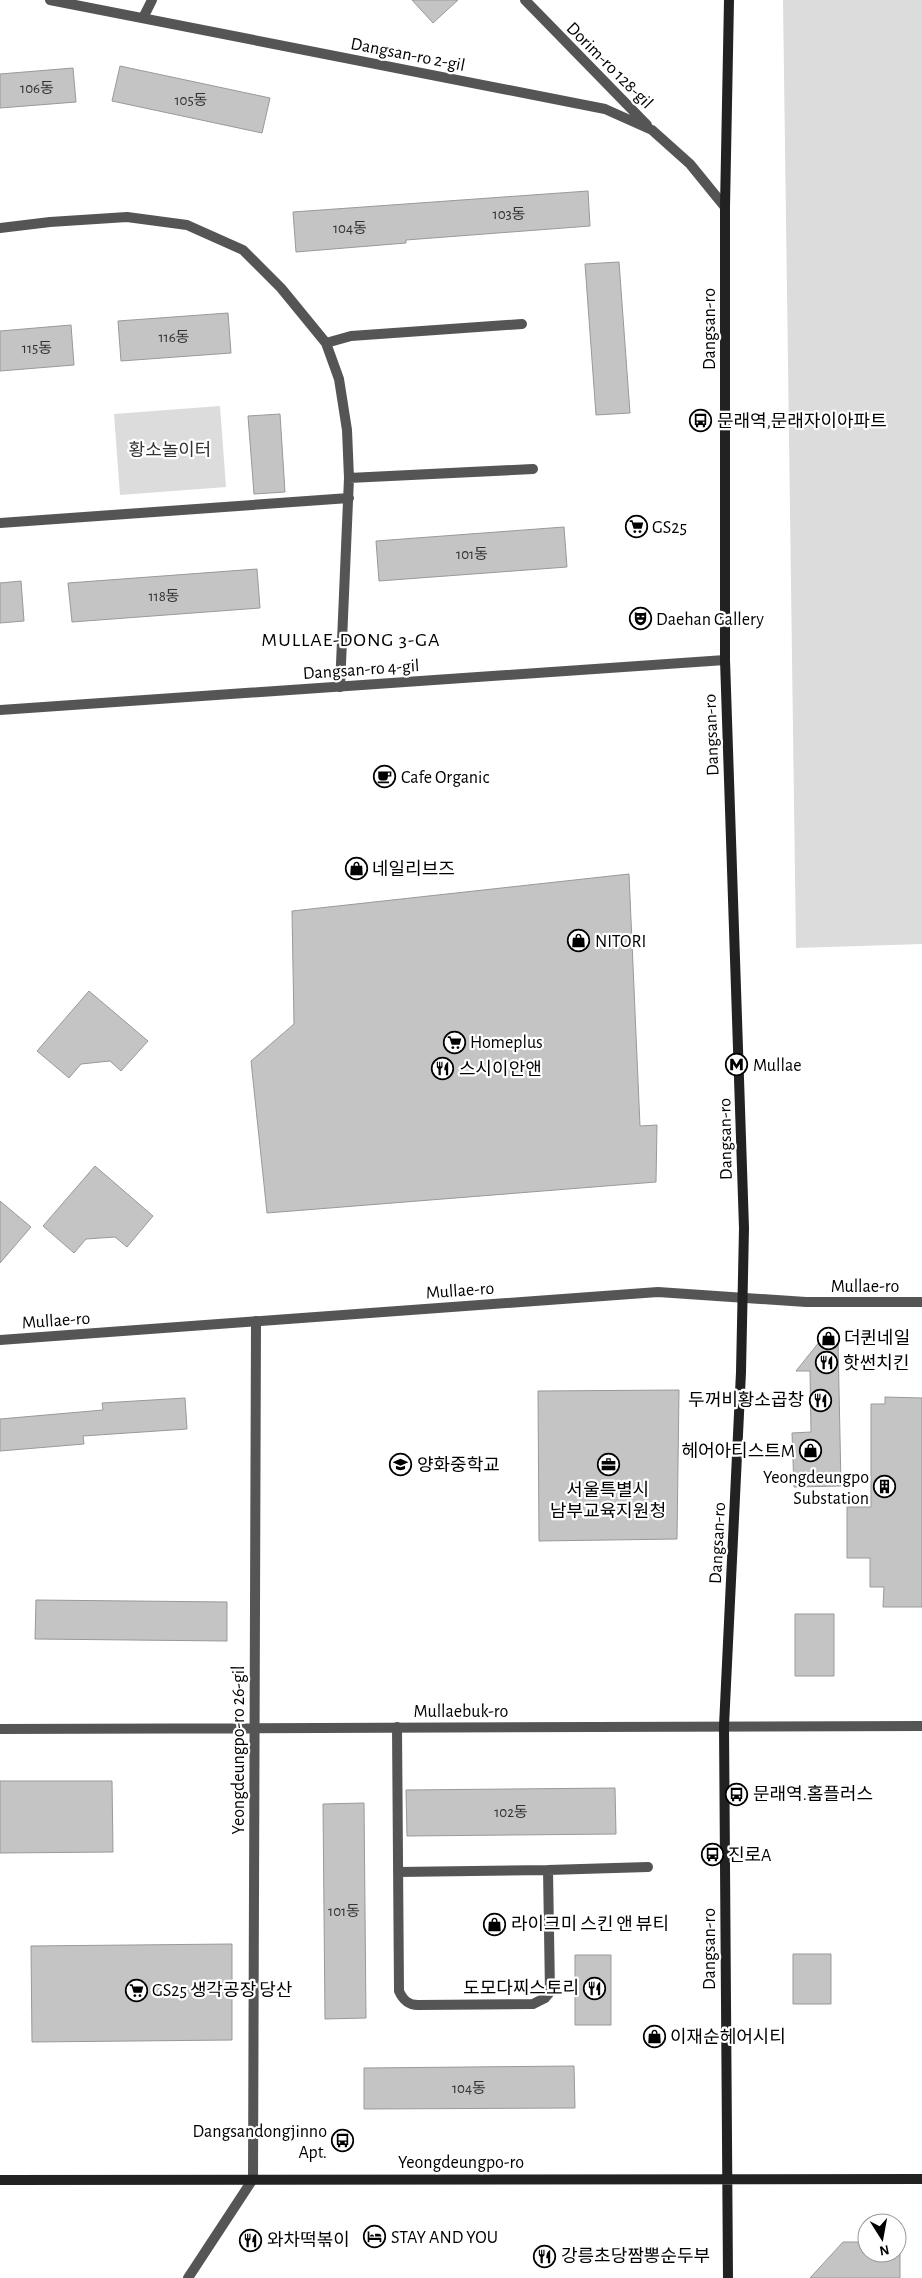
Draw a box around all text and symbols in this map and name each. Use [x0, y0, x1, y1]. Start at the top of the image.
street label: Dorim-ro 128-gil [563, 19, 656, 112]
street label: Dangsan-ro 2-gil [349, 35, 467, 75]
house number: 106동 [20, 81, 54, 96]
house number: 105동 [174, 93, 208, 108]
house number: 103동 [492, 207, 526, 222]
house number: 104동 [333, 221, 367, 236]
street label: Dangsan-ro [701, 288, 719, 370]
house number: 116동 [158, 330, 190, 345]
house number: 115동 [22, 341, 52, 356]
bus stop icon: 문래역,문래자이아파트 [689, 409, 713, 433]
place label: 문래역,문래자이아파트 [717, 411, 887, 431]
park label: 황소놀이터 [129, 440, 211, 460]
supermarket icon: GS25 [624, 515, 648, 539]
place label: GS25 [652, 519, 687, 537]
house number: 101동 [456, 547, 488, 562]
house number: 118동 [148, 589, 180, 604]
theatre icon: Daehan Gallery [628, 607, 652, 631]
place label: Daehan Gallery [656, 611, 764, 629]
district label: MULLAE-DONG 3-GA [261, 630, 441, 650]
street label: Dangsan-ro 4-gil [302, 657, 420, 683]
street label: Dangsan-ro [702, 693, 722, 776]
cafe icon: Cafe Organic [373, 765, 397, 789]
place label: Cafe Organic [401, 769, 489, 787]
shop icon: 네일리브즈 [344, 857, 368, 881]
place label: 네일리브즈 [372, 859, 455, 879]
shop icon: NITORI [567, 929, 591, 953]
place label: NITORI [595, 933, 646, 951]
supermarket icon: Homeplus [442, 1030, 466, 1054]
place label: Homeplus [470, 1034, 543, 1052]
metro station icon: Mullae [725, 1053, 749, 1077]
restaurant icon: 스시이안앤 [431, 1057, 455, 1081]
place label: Mullae [753, 1057, 802, 1075]
place label: 스시이안앤 [459, 1059, 542, 1079]
street label: Dangsan-ro [716, 1098, 736, 1180]
street label: Mullae-ro [831, 1278, 899, 1296]
street label: Mullae-ro [425, 1280, 495, 1302]
street label: Mullae-ro [21, 1310, 91, 1332]
shop icon: 더퀸네일 [816, 1326, 840, 1350]
place label: 더퀸네일 [844, 1328, 910, 1348]
restaurant icon: 핫썬치킨 [815, 1351, 839, 1375]
place label: 핫썬치킨 [843, 1353, 909, 1373]
restaurant icon: 두꺼비황소곱창 [808, 1388, 832, 1412]
place label: 두꺼비황소곱창 [688, 1390, 804, 1410]
shop icon: 헤어아티스트M [799, 1439, 823, 1463]
place label: 헤어아티스트M [681, 1441, 795, 1461]
school or university icon: 양화중학교 [389, 1453, 413, 1477]
office icon: 서울특별시 남부교육지원청 [596, 1453, 620, 1477]
place label: 양화중학교 [417, 1456, 500, 1475]
place label: Yeongdeungpo Substation [763, 1469, 869, 1508]
building icon: Yeongdeungpo Substation [873, 1475, 897, 1499]
place label: 서울특별시 남부교육지원청 [550, 1480, 666, 1521]
street label: Dangsan-ro [707, 1501, 729, 1584]
street label: Yeongdeungpo-ro 26-gil [230, 1666, 248, 1834]
street label: Mullaebuk-ro [414, 1703, 509, 1721]
bus stop icon: 문래역.홈플러스 [725, 1782, 749, 1806]
place label: 문래역.홈플러스 [753, 1784, 873, 1804]
house number: 102동 [494, 1805, 528, 1820]
bus stop icon: 진로A [700, 1843, 724, 1867]
place label: 진로A [728, 1846, 772, 1865]
house number: 101동 [328, 1904, 360, 1919]
street label: Dangsan-ro [701, 1908, 719, 1990]
shop icon: 라이크미 스킨 앤 뷰티 [483, 1912, 507, 1936]
place label: 라이크미 스킨 앤 뷰티 [511, 1914, 669, 1934]
restaurant icon: 도모다찌스토리 [583, 1976, 607, 2000]
supermarket icon: GS25 생각공장 당산 [124, 1978, 148, 2002]
place label: 도모다찌스토리 [463, 1978, 579, 1998]
place label: GS25 생각공장 당산 [152, 1980, 292, 2000]
shop icon: 이재순헤어시티 [642, 2025, 666, 2049]
place label: 이재순헤어시티 [670, 2027, 786, 2047]
house number: 104동 [452, 2081, 486, 2096]
place label: Dangsandongjinno Apt. [192, 2123, 327, 2162]
bus stop icon: Dangsandongjinno Apt. [331, 2129, 355, 2153]
street label: Yeongdeungpo-ro [398, 2154, 524, 2172]
north arrow [857, 2213, 907, 2263]
hotel icon: STAY AND YOU [363, 2225, 387, 2249]
restaurant icon: 와차떡볶이 [239, 2228, 263, 2252]
place label: STAY AND YOU [391, 2229, 498, 2247]
place label: 와차떡볶이 [267, 2230, 350, 2250]
text: N [878, 2242, 890, 2258]
restaurant icon: 강릉초당짬뽕순두부 [533, 2244, 557, 2268]
place label: 강릉초당짬뽕순두부 [561, 2246, 710, 2266]

